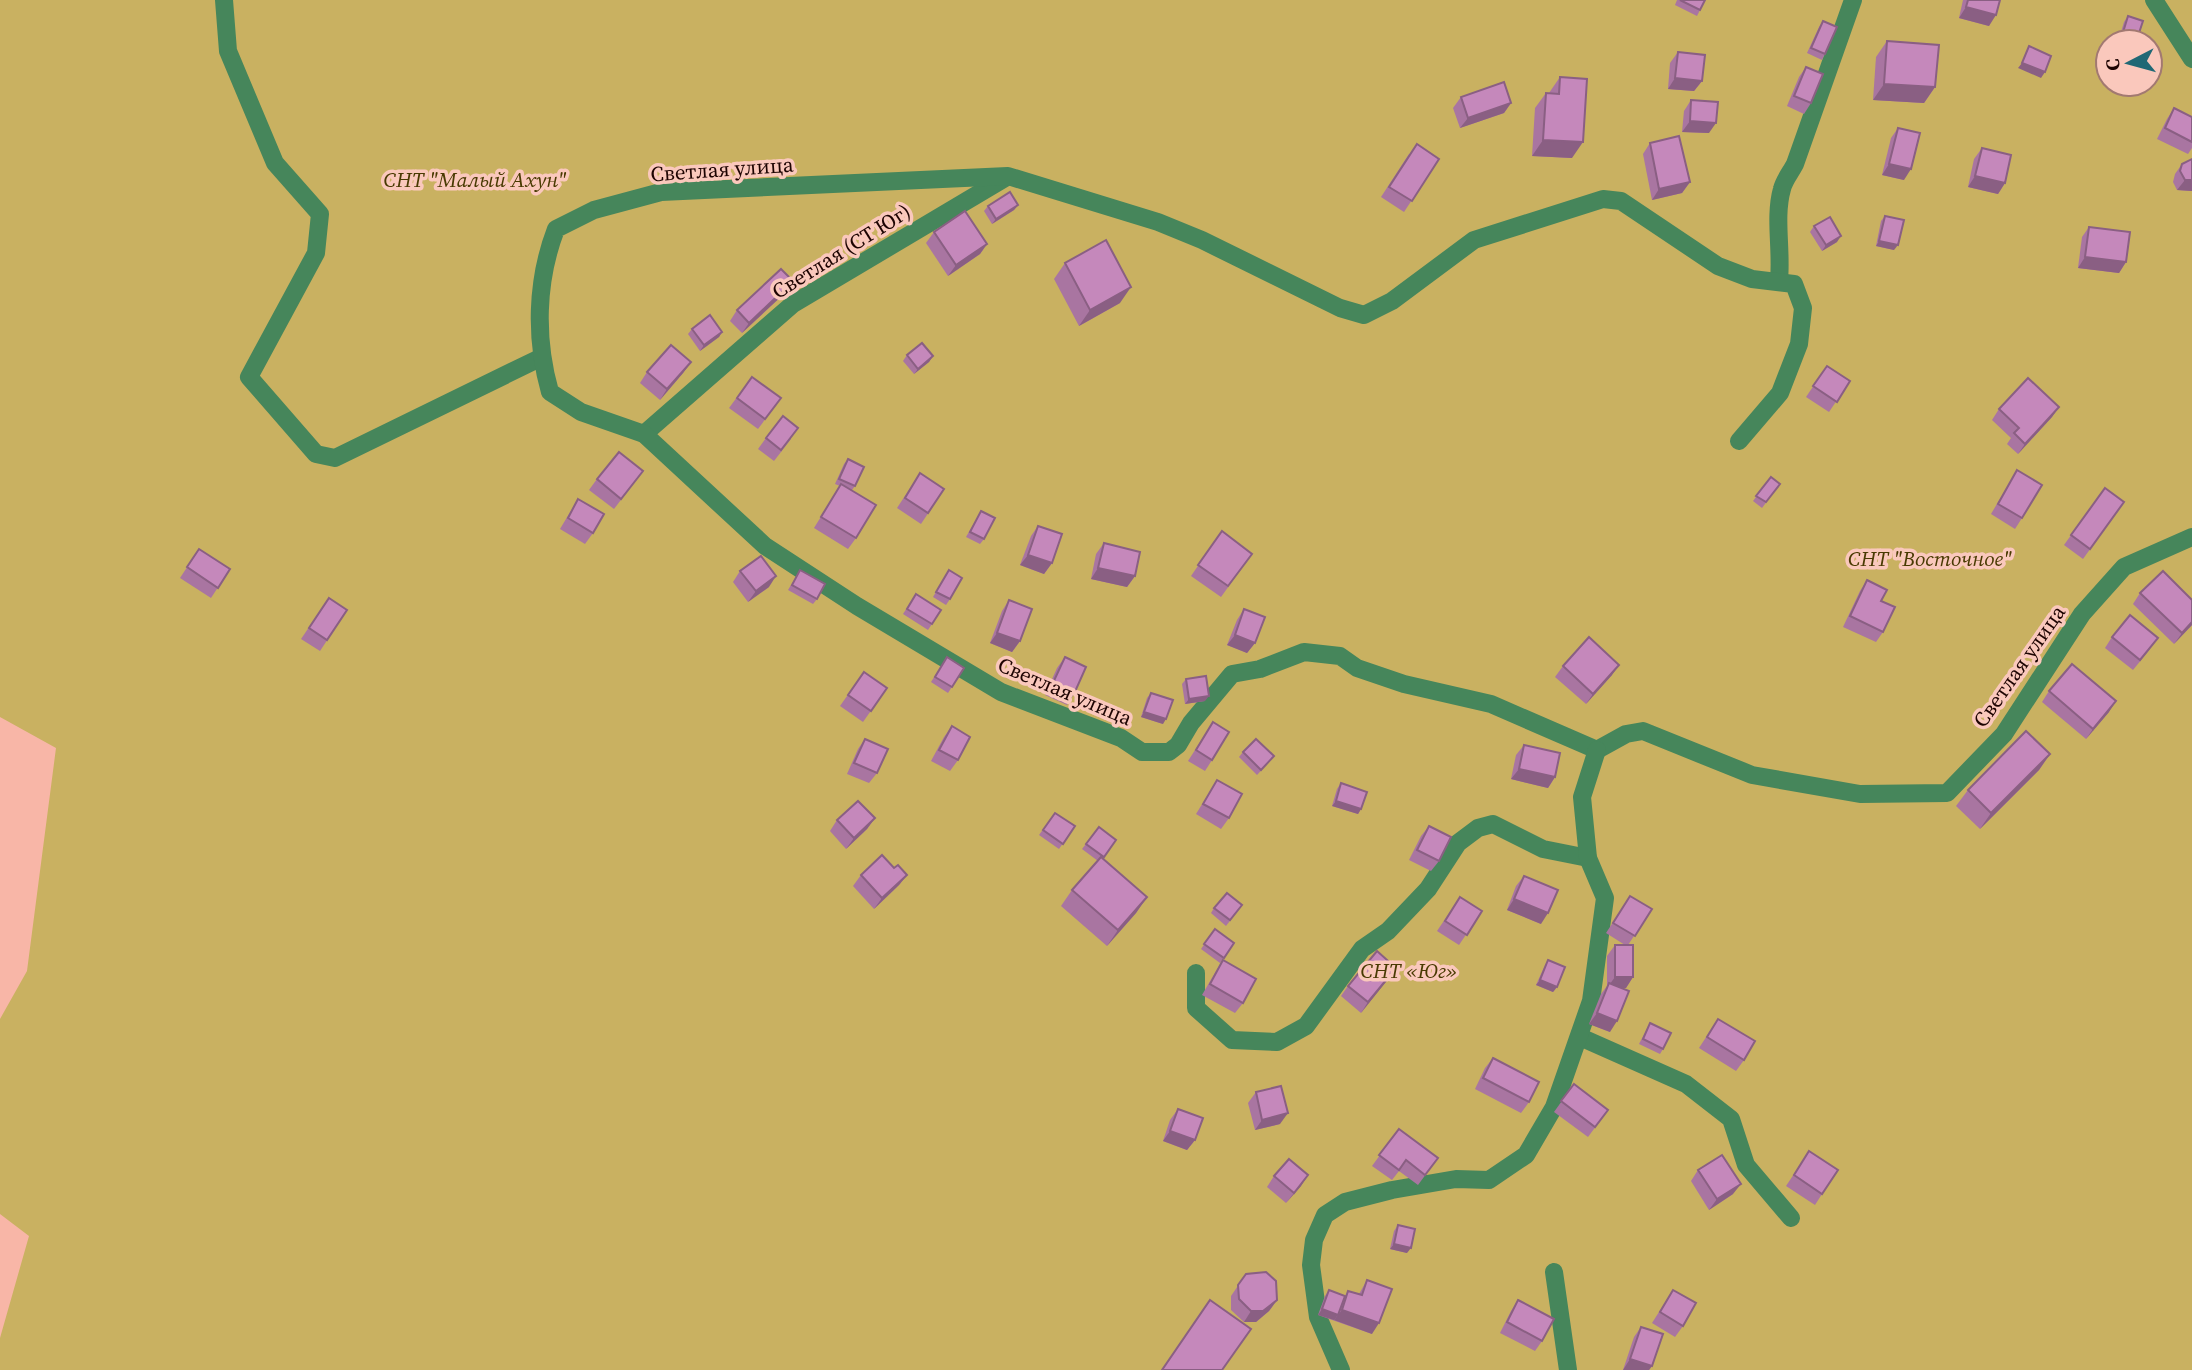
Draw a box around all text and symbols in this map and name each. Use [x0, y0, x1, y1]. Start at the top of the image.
north arrow [2094, 28, 2164, 98]
text: С [2099, 57, 2126, 72]
street label: Светлая улица [650, 150, 795, 188]
park label: СНТ "Малый Ахун" [384, 165, 567, 194]
street label: Светлая (СТ Юг) [766, 197, 916, 305]
park label: СНТ "Восточное" [1848, 544, 2012, 573]
street label: Светлая улица [1966, 599, 2072, 733]
street label: Светлая улица [993, 650, 1137, 732]
park label: СНТ «Юг» [1361, 956, 1457, 985]

